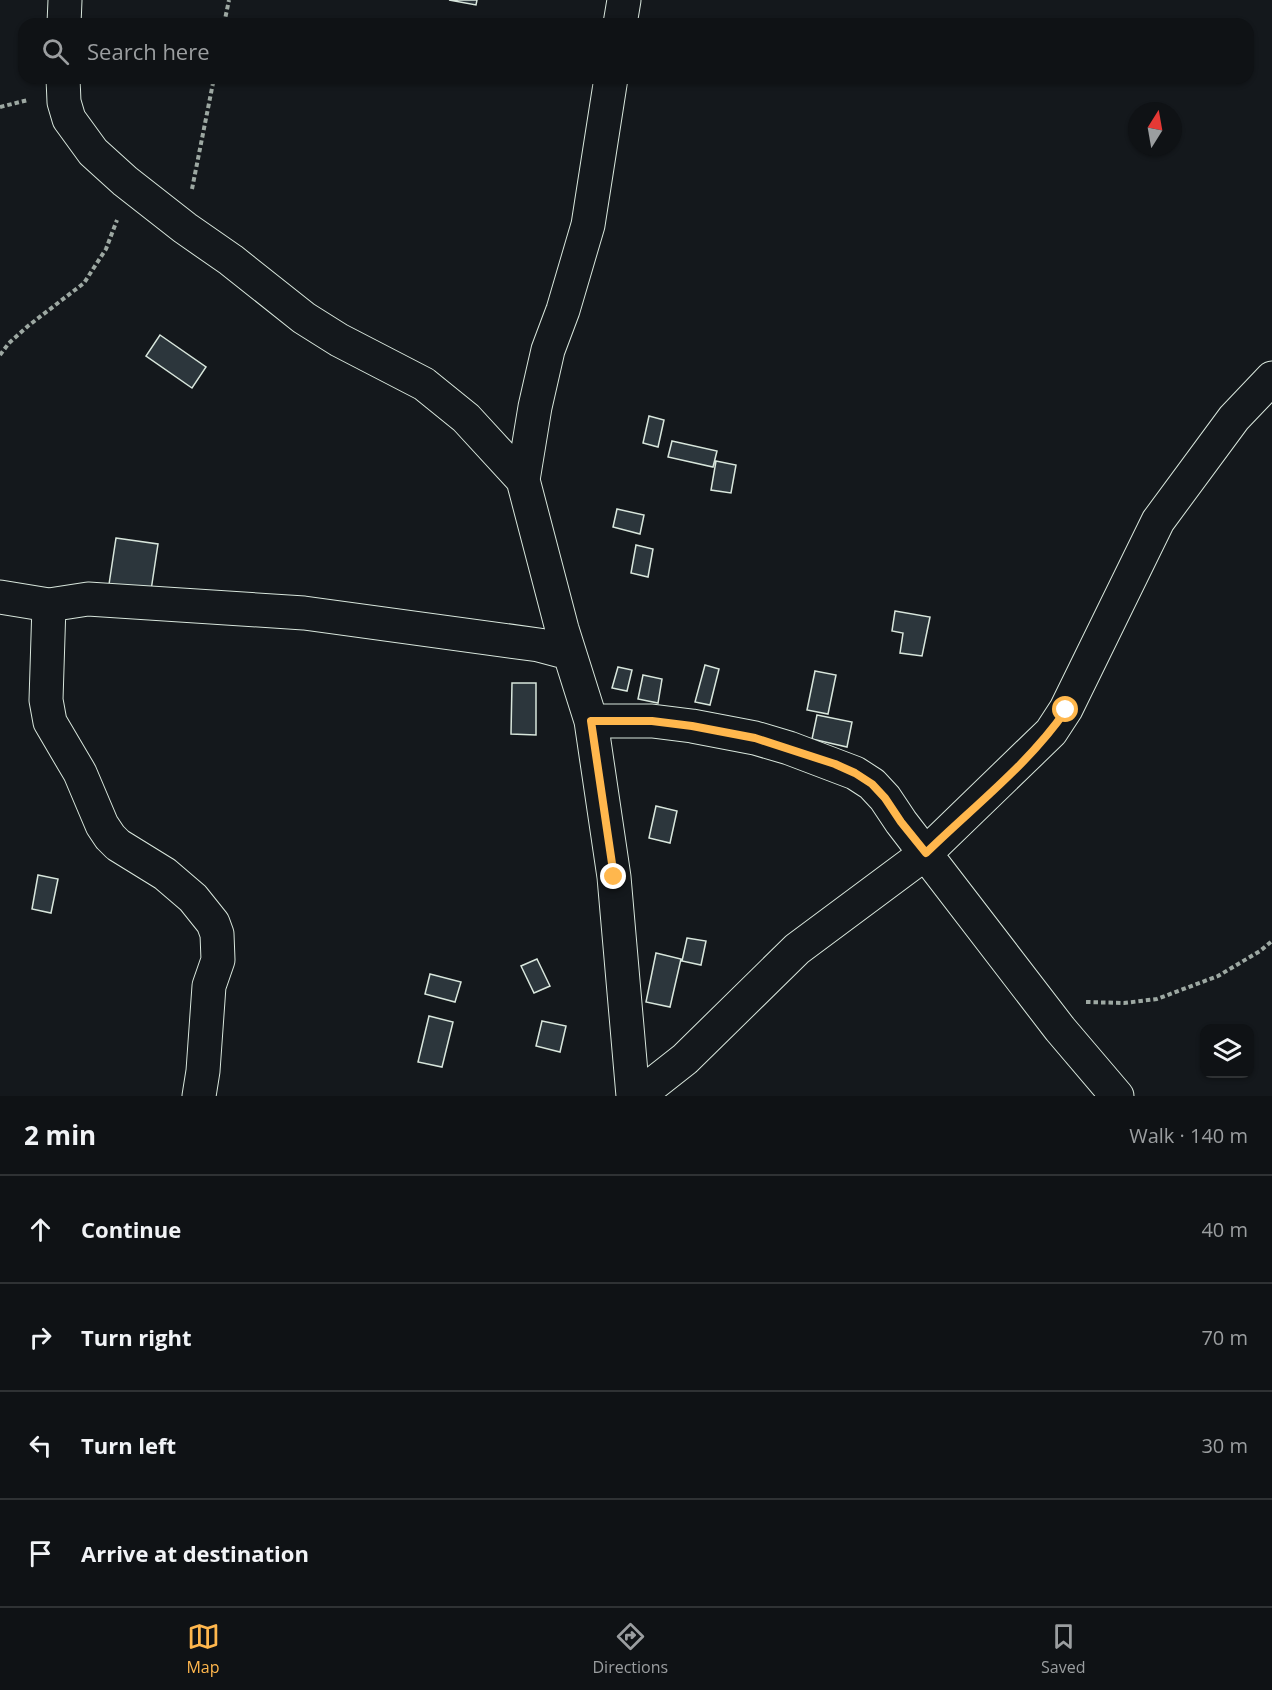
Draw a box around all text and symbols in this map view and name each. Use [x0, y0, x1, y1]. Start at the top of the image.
search box [18, 18, 1254, 84]
icon: search [39, 35, 72, 68]
text: Search here [87, 36, 210, 66]
north arrow [1128, 102, 1182, 156]
route start [1052, 696, 1078, 722]
route end [600, 863, 626, 889]
map controls [1200, 1024, 1254, 1078]
button: layers [1200, 1024, 1254, 1078]
text: 2 min [24, 1117, 96, 1153]
text: Walk · 140 m [1129, 1122, 1248, 1149]
icon: ahead [24, 1213, 57, 1246]
text: Continue [81, 1214, 181, 1244]
text: 40 m [1201, 1216, 1248, 1243]
icon: right [24, 1321, 57, 1354]
text: Turn right [81, 1322, 192, 1352]
text: 70 m [1201, 1324, 1248, 1351]
icon: left [24, 1429, 57, 1462]
text: Turn left [81, 1430, 176, 1460]
text: 30 m [1201, 1432, 1248, 1459]
icon: arrive [24, 1537, 57, 1570]
text: Arrive at destination [81, 1538, 309, 1568]
tab: Map [186, 1620, 220, 1678]
tab: Directions [592, 1620, 668, 1678]
tab: Saved [1041, 1620, 1086, 1678]

